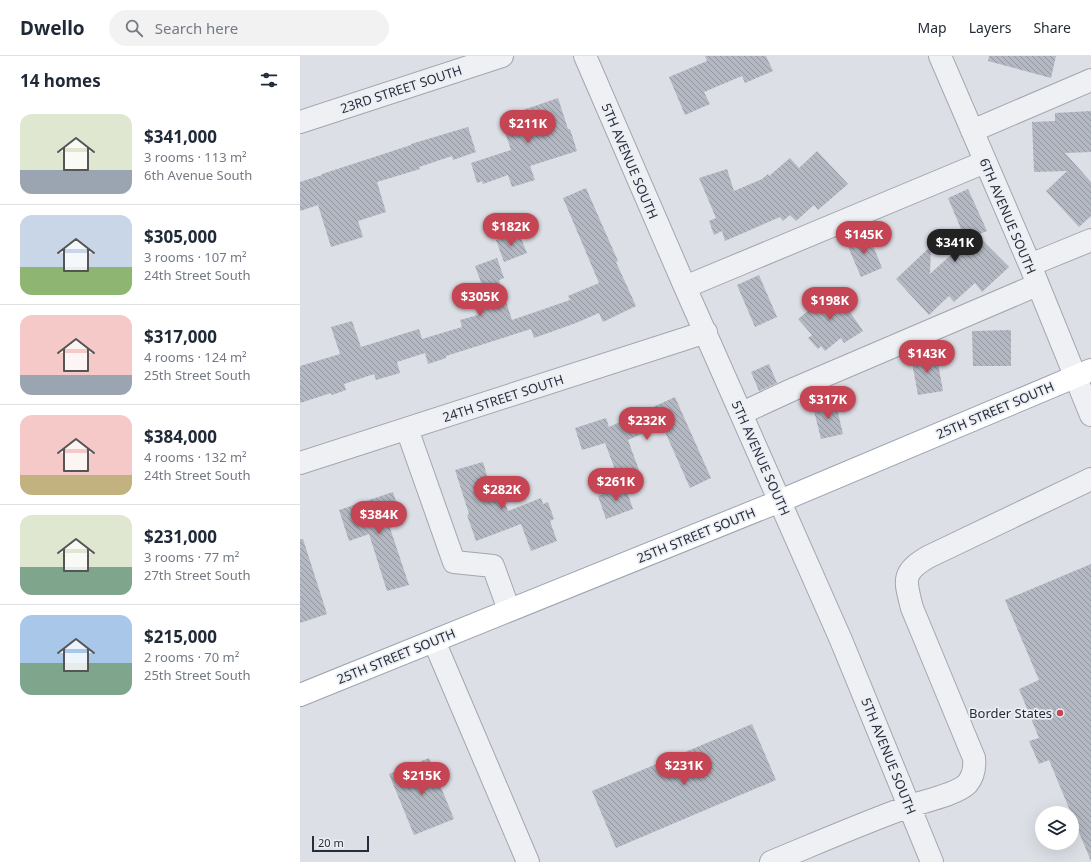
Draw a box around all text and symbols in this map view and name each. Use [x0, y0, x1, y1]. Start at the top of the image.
search box [109, 10, 389, 46]
text: Dwello [20, 15, 85, 41]
icon: search [123, 17, 145, 39]
text: Search here [155, 18, 238, 38]
text: Map [918, 18, 947, 37]
text: Layers [969, 18, 1011, 37]
text: Share [1033, 18, 1071, 37]
street label: 23RD STREET SOUTH [338, 61, 464, 117]
text: 14 homes [20, 69, 101, 92]
icon: filters [258, 69, 280, 91]
street label: 5TH AVENUE SOUTH [597, 100, 663, 222]
pin: $211K [500, 110, 556, 144]
text: $211K [509, 114, 547, 132]
text: $341,000 [144, 125, 217, 148]
icon: home [52, 130, 100, 178]
text: 3 rooms · 113 m² [144, 148, 247, 166]
street label: 6TH AVENUE SOUTH [975, 155, 1041, 277]
text: 6th Avenue South [144, 166, 252, 184]
pin: $182K [483, 213, 539, 247]
text: $182K [492, 217, 530, 235]
pin: $145K [836, 221, 892, 255]
text: $305,000 [144, 225, 217, 248]
text: $145K [845, 225, 883, 243]
pin: $341K [927, 229, 983, 263]
icon: home [52, 231, 100, 279]
text: $341K [936, 233, 974, 251]
text: 3 rooms · 107 m² [144, 248, 247, 266]
text: 24th Street South [144, 266, 250, 284]
pin: $305K [452, 283, 508, 317]
text: $305K [461, 287, 499, 305]
pin: $198K [802, 287, 858, 321]
text: $198K [811, 291, 849, 309]
text: $317,000 [144, 325, 217, 348]
icon: home [52, 331, 100, 379]
pin: $143K [899, 340, 955, 374]
text: $143K [908, 344, 946, 362]
text: 4 rooms · 124 m² [144, 348, 247, 366]
text: 25th Street South [144, 366, 250, 384]
street label: 24TH STREET SOUTH [440, 370, 566, 426]
street label: 25TH STREET SOUTH [933, 377, 1057, 443]
pin: $317K [800, 386, 856, 420]
text: $317K [809, 390, 847, 408]
street label: 5TH AVENUE SOUTH [728, 398, 794, 518]
pin: $232K [619, 407, 675, 441]
text: $232K [628, 411, 666, 429]
text: $384,000 [144, 425, 217, 448]
icon: home [52, 431, 100, 479]
text: 4 rooms · 132 m² [144, 448, 247, 466]
text: 24th Street South [144, 466, 250, 484]
pin: $261K [588, 468, 644, 502]
text: $261K [597, 472, 635, 490]
pin: $282K [474, 476, 530, 510]
text: $282K [483, 480, 521, 498]
pin: $384K [351, 501, 407, 535]
street label: 25TH STREET SOUTH [634, 503, 758, 567]
text: $384K [360, 505, 398, 523]
text: $231,000 [144, 525, 217, 548]
icon: home [52, 531, 100, 579]
text: 3 rooms · 77 m² [144, 548, 239, 566]
text: 27th Street South [144, 566, 250, 584]
street label: 25TH STREET SOUTH [334, 624, 458, 688]
text: $215,000 [144, 625, 217, 648]
icon: home [52, 631, 100, 679]
text: 2 rooms · 70 m² [144, 648, 239, 666]
text: 25th Street South [144, 666, 250, 684]
street label: 5TH AVENUE SOUTH [857, 695, 921, 817]
place label: Border States [969, 704, 1052, 722]
marker: Border States [1055, 708, 1065, 718]
pin: $231K [656, 752, 712, 786]
text: $231K [665, 756, 703, 774]
pin: $215K [394, 762, 450, 796]
text: $215K [403, 766, 441, 784]
map controls [1035, 806, 1079, 850]
button: layers [1035, 806, 1079, 850]
scale bar [312, 834, 369, 853]
text: 20 m [318, 835, 344, 850]

